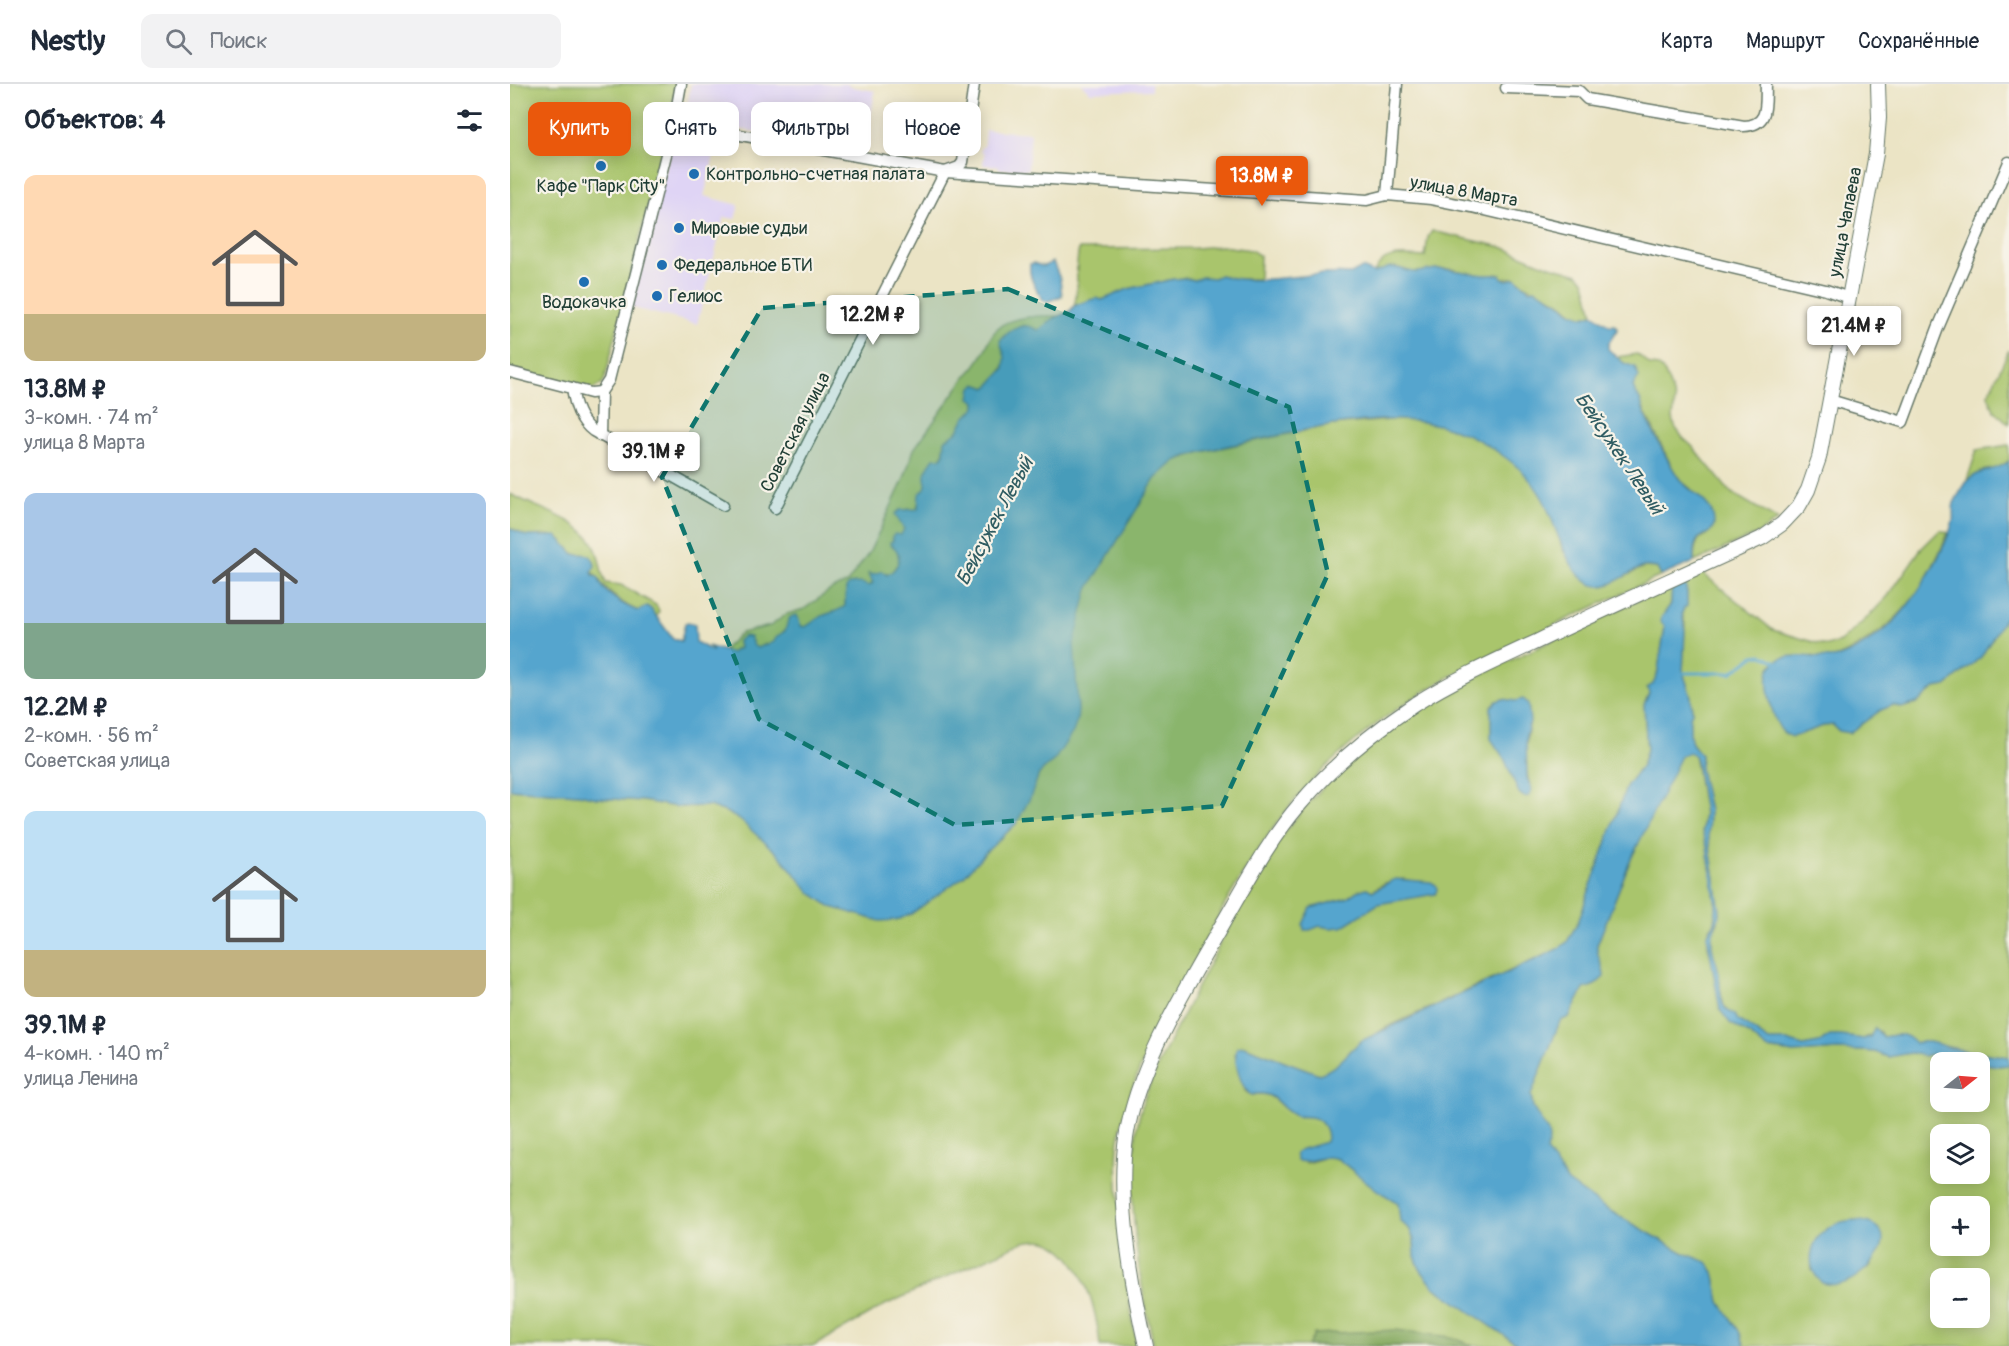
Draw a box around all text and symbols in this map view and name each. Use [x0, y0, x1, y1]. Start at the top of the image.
search box [141, 14, 561, 68]
text: Nestly [30, 24, 105, 59]
icon: search [162, 25, 195, 58]
text: Поиск [210, 27, 268, 55]
text: Карта [1661, 28, 1713, 55]
text: Маршрут [1746, 28, 1825, 55]
text: Сохранённые [1858, 28, 1979, 55]
chip: Купить [528, 102, 631, 156]
chip: Снять [643, 102, 739, 156]
chip: Фильтры [751, 102, 871, 156]
chip: Новое [883, 102, 981, 156]
text: Объектов: 4 [24, 104, 165, 136]
icon: filters [453, 104, 486, 137]
pin: 13.8M ₽ [1207, 156, 1317, 207]
marker: Кафе "Парк City" [594, 159, 608, 173]
place label: Контрольно-счетная палата [706, 163, 925, 186]
text: 13.8M ₽ [1230, 163, 1294, 188]
street label: улица Чапаева [1823, 165, 1867, 280]
marker: Контрольно-счетная палата [687, 167, 701, 181]
street label: улица 8 Марта [1407, 171, 1520, 212]
place label: Кафе "Парк City" [537, 175, 665, 198]
icon: home [201, 214, 309, 322]
place label: Мировые судьи [691, 217, 807, 240]
marker: Мировые судьи [672, 221, 686, 235]
place label: Федеральное БТИ [674, 254, 812, 277]
marker: Федеральное БТИ [655, 258, 669, 272]
marker: Водокачка [577, 275, 591, 289]
place label: Гелиос [669, 285, 723, 308]
marker: Гелиос [650, 289, 664, 303]
place label: Водокачка [542, 291, 626, 314]
pin: 12.2M ₽ [818, 295, 928, 346]
text: 12.2M ₽ [840, 302, 906, 327]
pin: 21.4M ₽ [1799, 306, 1909, 357]
text: 21.4M ₽ [1821, 313, 1887, 338]
street label: Советская улица [755, 368, 836, 496]
text: 13.8M ₽ [24, 373, 107, 405]
water label: Бейсужек Левый [1570, 388, 1670, 520]
text: 3-комн. · 74 m² [24, 405, 159, 430]
text: улица 8 Марта [24, 430, 145, 455]
pin: 39.1M ₽ [599, 432, 709, 483]
text: 39.1M ₽ [622, 439, 686, 464]
water label: Бейсужек Левый [950, 452, 1039, 590]
icon: home [201, 532, 309, 640]
text: 12.2M ₽ [24, 691, 109, 723]
text: 2-комн. · 56 m² [24, 723, 159, 748]
text: Советская улица [24, 748, 170, 773]
icon: home [201, 850, 309, 958]
text: 39.1M ₽ [24, 1009, 108, 1041]
text: 4-комн. · 140 m² [24, 1041, 170, 1066]
north arrow [1930, 1052, 1990, 1112]
map controls [1930, 1052, 1990, 1328]
text: улица Ленина [24, 1066, 138, 1091]
button: layers [1930, 1124, 1990, 1184]
button: + [1930, 1196, 1990, 1256]
button: − [1930, 1268, 1990, 1328]

